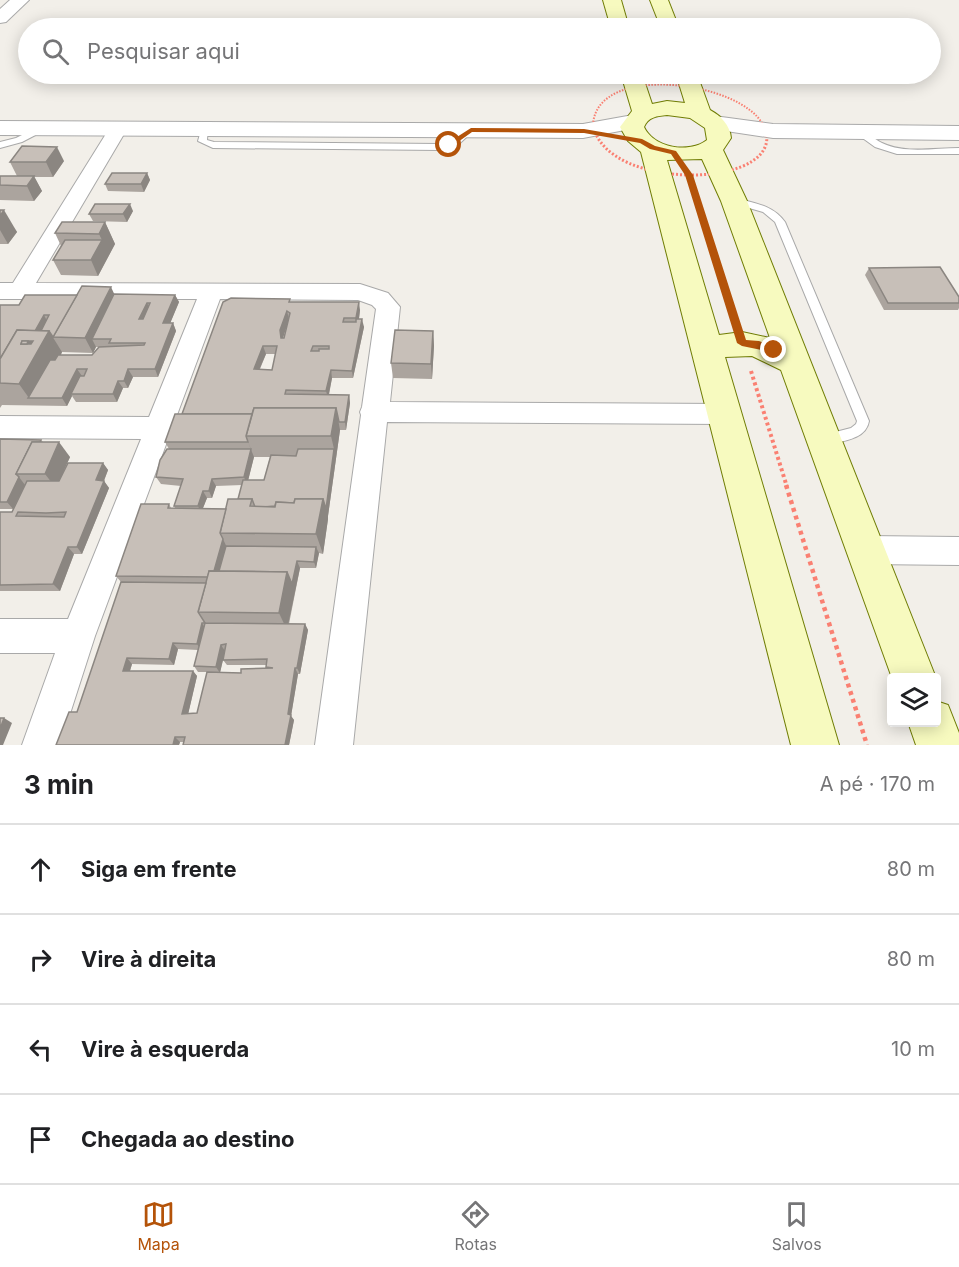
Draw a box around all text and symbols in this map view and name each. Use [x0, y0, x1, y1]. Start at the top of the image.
search box [18, 18, 941, 84]
icon: search [39, 35, 72, 68]
text: Pesquisar aqui [87, 38, 240, 64]
route start [435, 131, 461, 157]
route end [760, 336, 786, 362]
map controls [887, 673, 941, 727]
button: layers [887, 673, 941, 727]
text: 3 min [24, 769, 94, 800]
text: A pé · 170 m [820, 772, 935, 796]
icon: ahead [24, 853, 57, 886]
text: Siga em frente [81, 856, 237, 882]
text: 80 m [887, 857, 935, 881]
icon: right [24, 943, 57, 976]
text: Vire à direita [81, 946, 216, 972]
text: 80 m [887, 947, 935, 971]
icon: left [24, 1033, 57, 1066]
text: Vire à esquerda [81, 1036, 249, 1062]
text: 10 m [891, 1037, 935, 1061]
icon: arrive [24, 1123, 57, 1156]
text: Chegada ao destino [81, 1126, 295, 1152]
tab: Mapa [137, 1198, 180, 1254]
tab: Rotas [455, 1198, 497, 1254]
tab: Salvos [772, 1198, 822, 1254]

